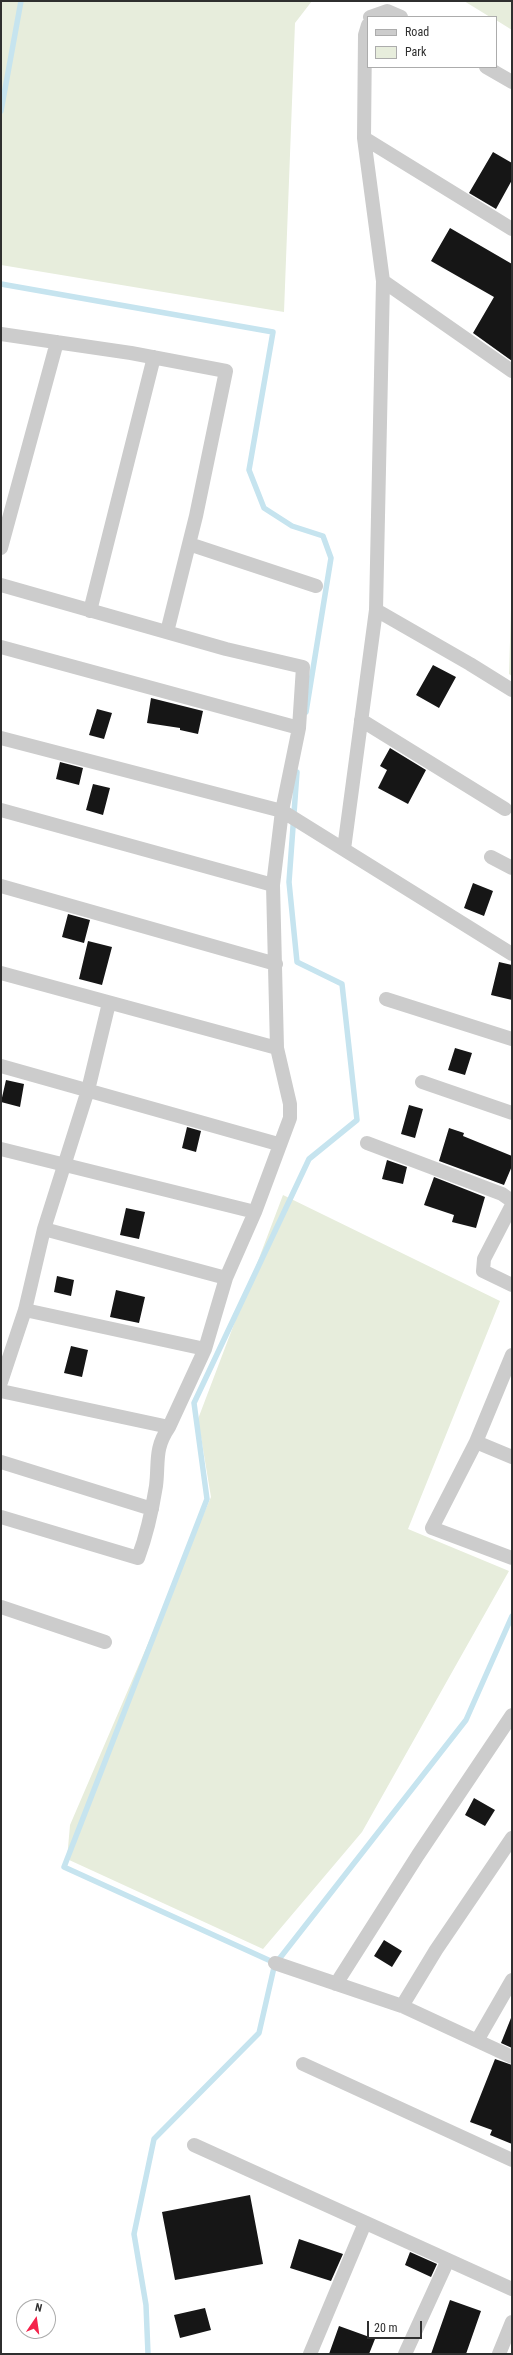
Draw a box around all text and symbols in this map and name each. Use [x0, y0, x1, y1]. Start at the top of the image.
legend [367, 16, 497, 68]
text: Road [405, 25, 429, 39]
text: Park [405, 45, 426, 59]
north arrow [16, 2299, 56, 2339]
text: N [34, 2301, 43, 2315]
scale bar [369, 2313, 424, 2339]
text: 20 m [374, 2321, 398, 2335]

